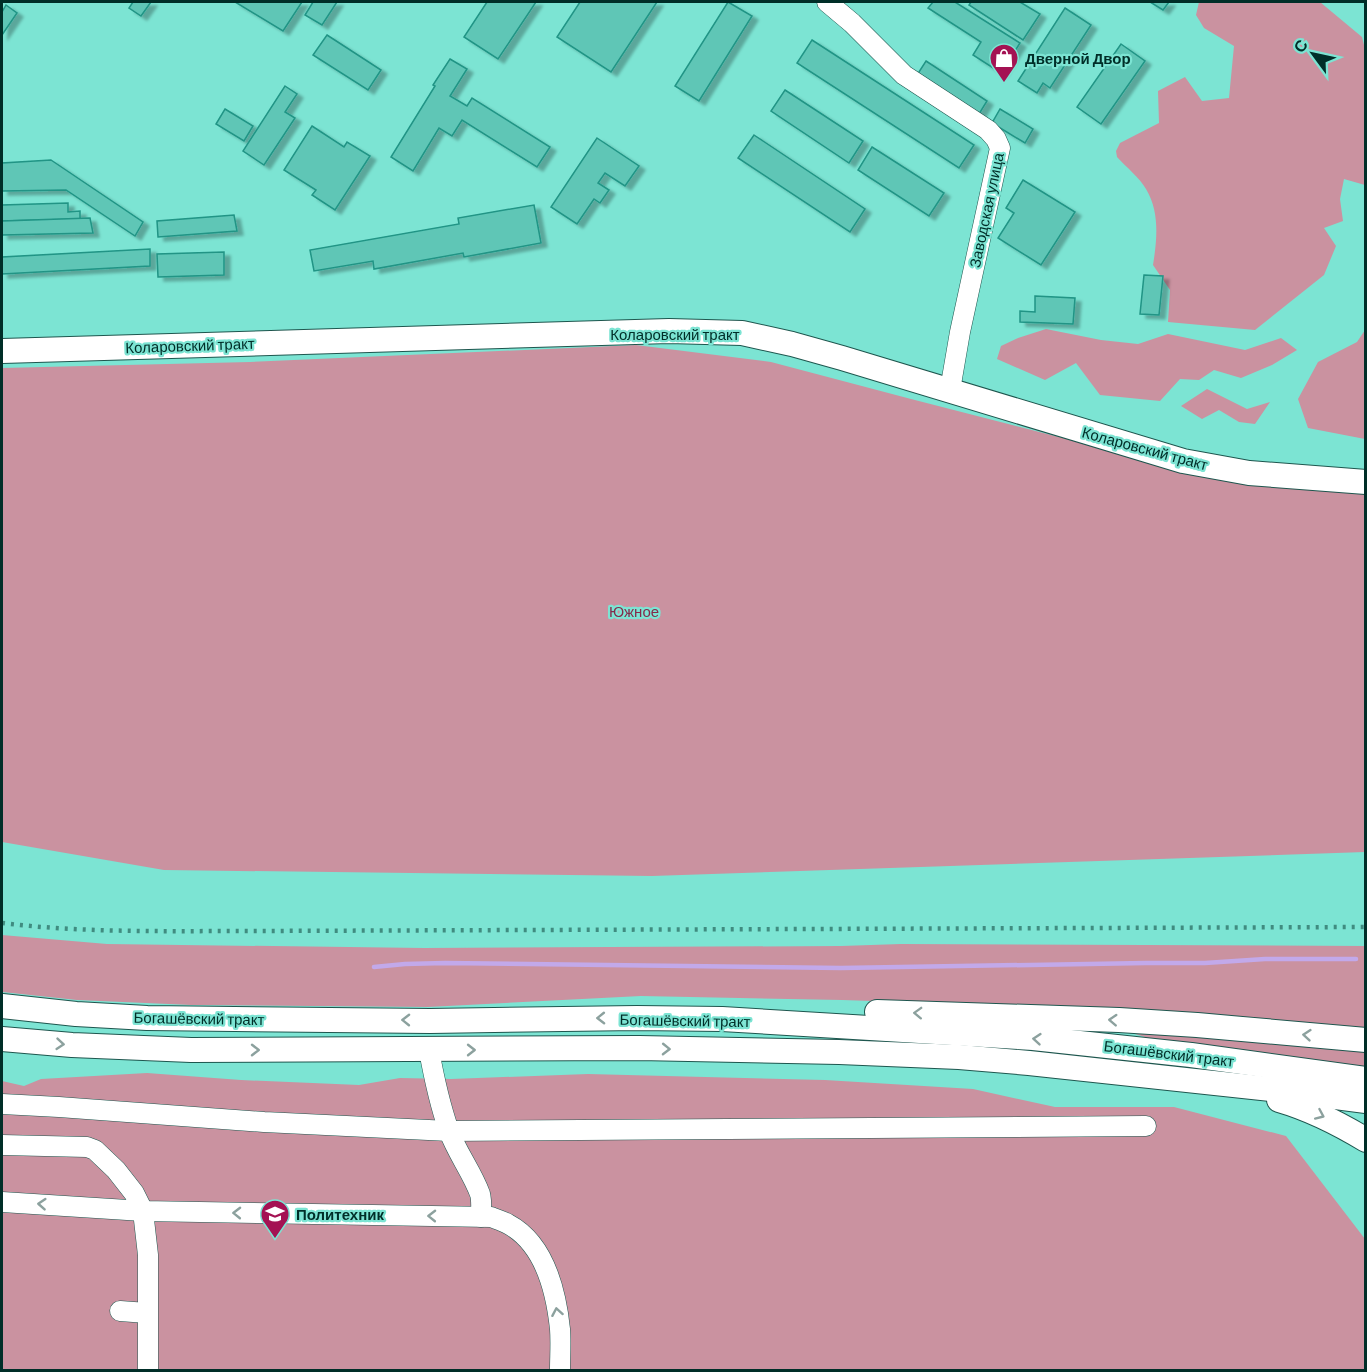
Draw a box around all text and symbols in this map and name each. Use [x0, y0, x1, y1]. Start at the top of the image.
north arrow [1283, 24, 1343, 84]
text: С [1289, 35, 1311, 56]
shop icon: Дверной Двор [988, 42, 1020, 84]
place label: Дверной Двор [1025, 49, 1131, 67]
street label: Заводская улица [965, 150, 1007, 269]
street label: Коларовский тракт [610, 325, 740, 343]
street label: Коларовский тракт [125, 334, 255, 356]
street label: Коларовский тракт [1080, 423, 1210, 473]
park label: Южное [609, 602, 659, 620]
one-way arrow [913, 1007, 922, 1020]
street label: Богашёвский тракт [133, 1008, 265, 1028]
street label: Богашёвский тракт [619, 1010, 751, 1030]
one-way arrow [596, 1012, 605, 1024]
one-way arrow [1108, 1013, 1117, 1026]
one-way arrow [401, 1014, 410, 1026]
one-way arrow [1303, 1029, 1312, 1042]
one-way arrow [1032, 1032, 1041, 1045]
street label: Богашёвский тракт [1103, 1036, 1235, 1070]
one-way arrow [55, 1037, 64, 1050]
one-way arrow [661, 1043, 670, 1055]
one-way arrow [250, 1044, 259, 1056]
one-way arrow [466, 1044, 475, 1056]
one-way arrow [1314, 1108, 1325, 1120]
one-way arrow [38, 1198, 47, 1211]
school or university icon: Политехник [259, 1198, 291, 1240]
place label: Политехник [296, 1205, 384, 1223]
one-way arrow [233, 1207, 242, 1219]
one-way arrow [428, 1210, 437, 1222]
one-way arrow [551, 1308, 564, 1318]

